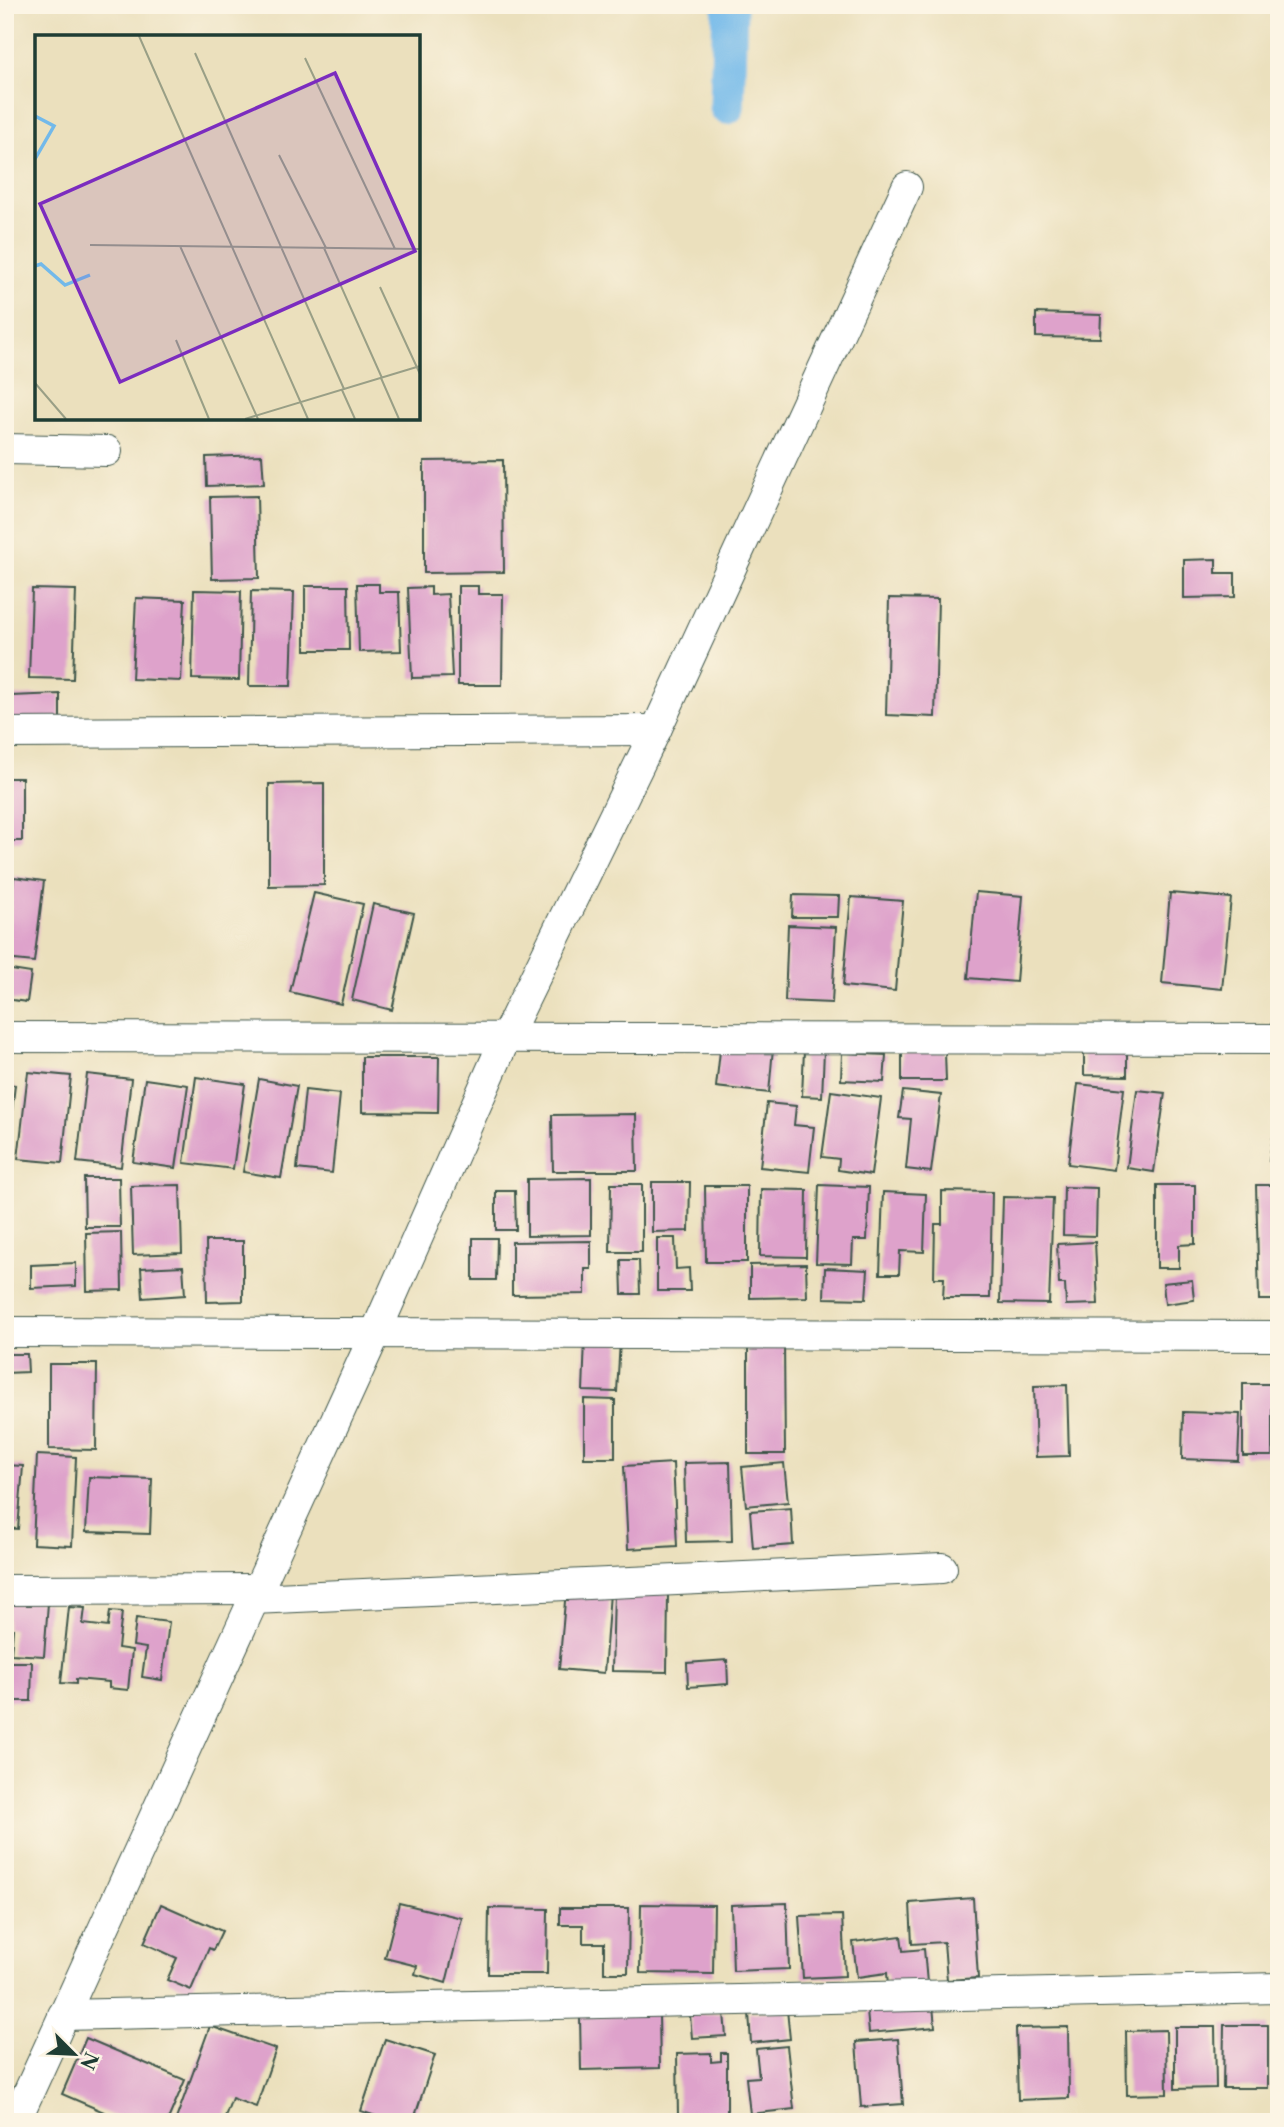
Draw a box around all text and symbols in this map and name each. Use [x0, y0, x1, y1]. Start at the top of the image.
inset map [35, 35, 420, 420]
north arrow [38, 2018, 108, 2088]
text: N [75, 2048, 103, 2073]

